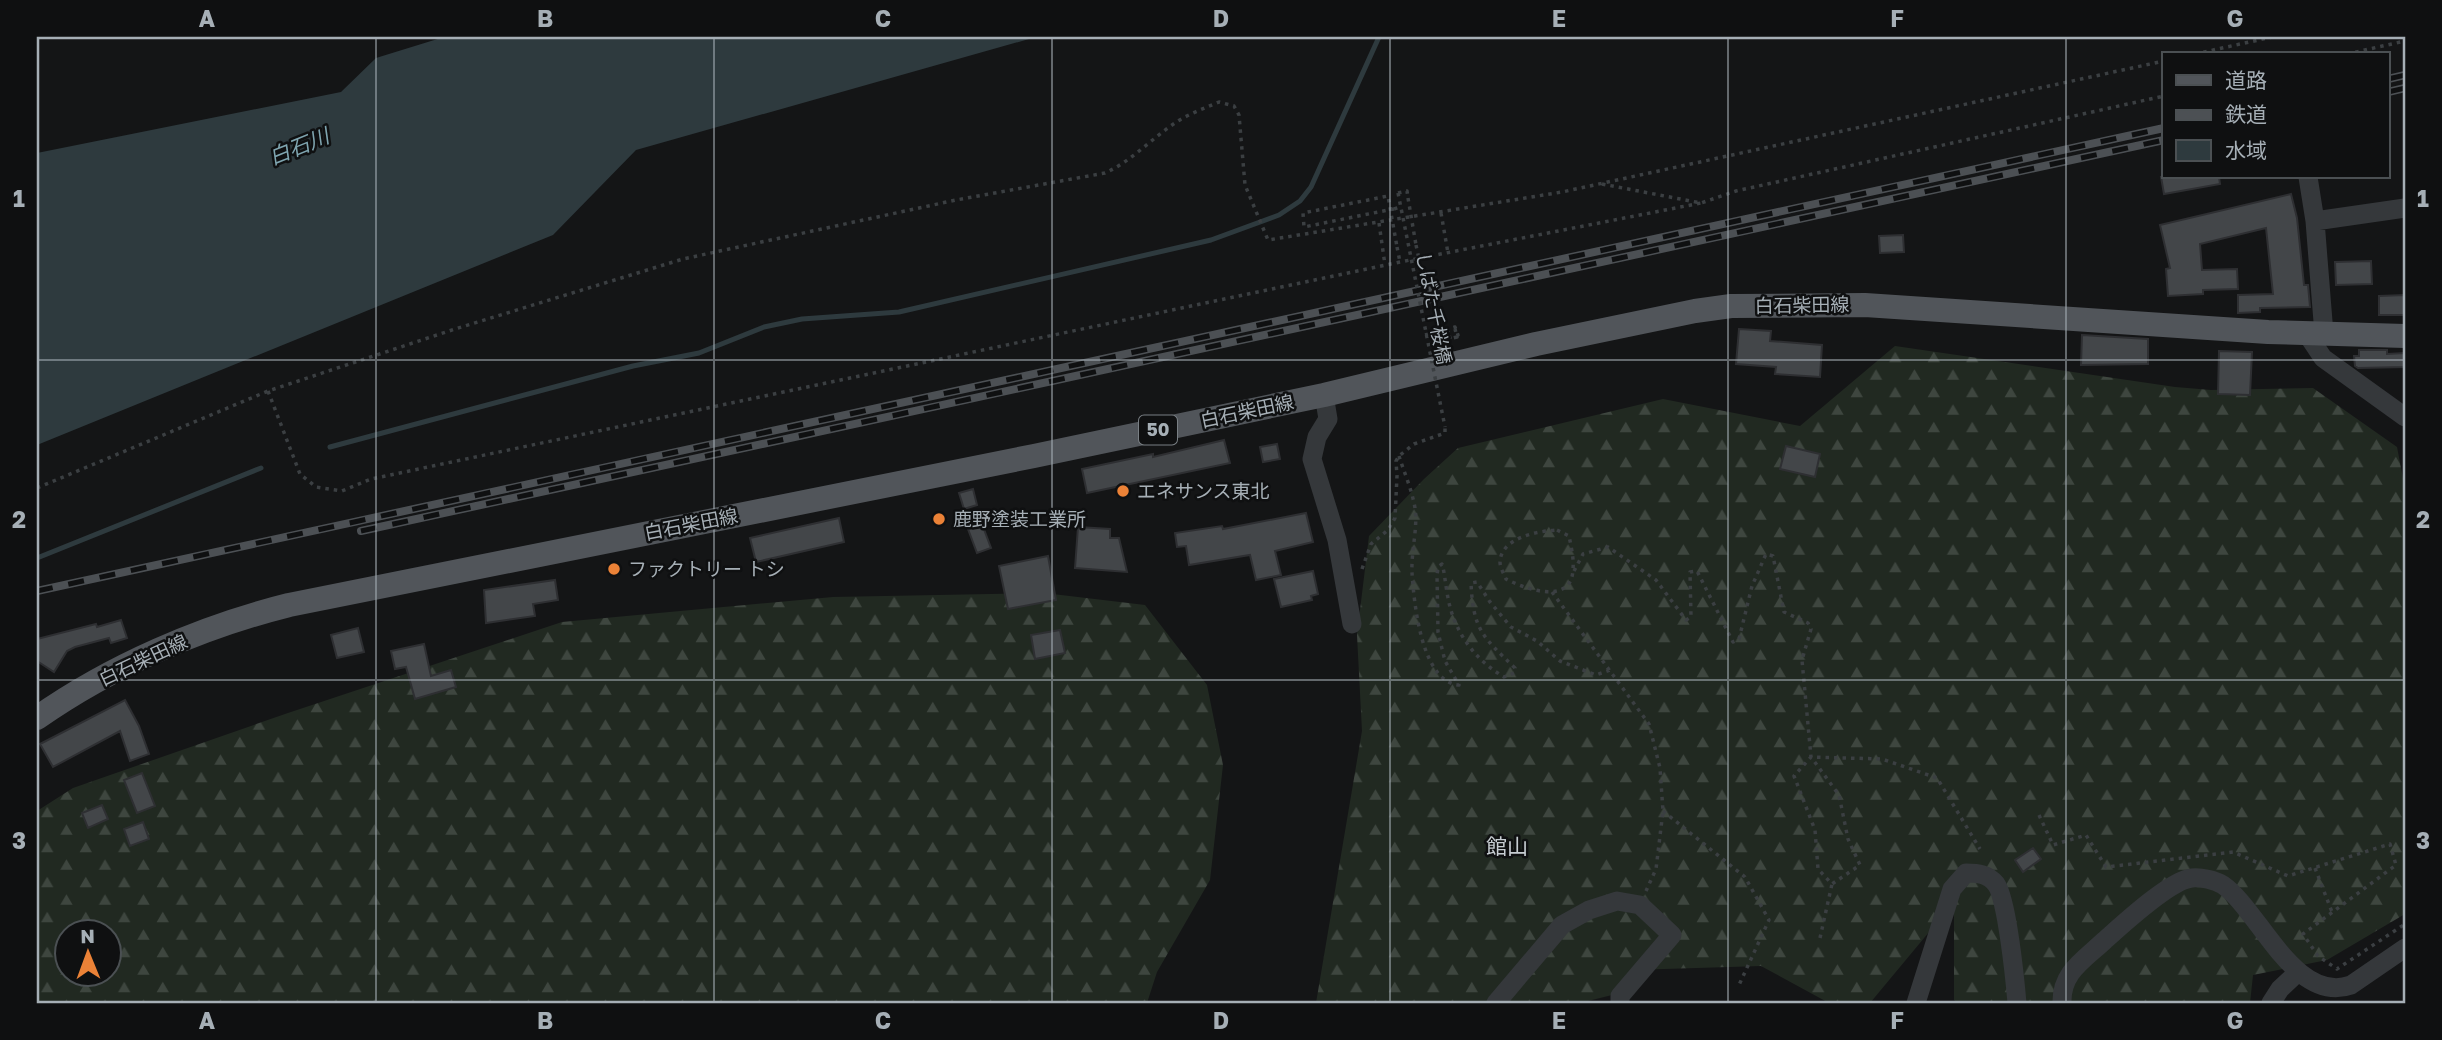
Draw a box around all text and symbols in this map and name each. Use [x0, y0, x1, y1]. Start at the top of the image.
text: A [199, 4, 216, 32]
text: B [537, 4, 553, 32]
text: C [875, 4, 891, 32]
text: D [1213, 4, 1229, 32]
text: E [1552, 4, 1566, 32]
text: F [1890, 4, 1904, 32]
text: G [2227, 4, 2243, 32]
legend [2162, 52, 2390, 178]
text: 道路 [2225, 67, 2267, 93]
text: 鉄道 [2225, 101, 2267, 127]
water label: 白石川 [265, 121, 335, 170]
text: 水域 [2225, 137, 2267, 163]
text: 1 [13, 184, 25, 212]
text: 1 [2417, 184, 2429, 212]
street label: しばた千桜橋 [1412, 250, 1457, 366]
street label: 白石柴田線 [1754, 292, 1850, 317]
street label: 白石柴田線 [1198, 389, 1296, 432]
road number: 50 [1139, 416, 1177, 444]
place label: エネサンス東北 [1137, 479, 1270, 502]
marker: エネサンス東北 [1115, 483, 1131, 499]
street label: 白石柴田線 [642, 503, 740, 544]
text: 2 [12, 505, 26, 533]
text: 2 [2416, 505, 2430, 533]
place label: 鹿野塗装工業所 [953, 507, 1086, 530]
marker: 鹿野塗装工業所 [931, 511, 947, 527]
place label: ファクトリー トシ [628, 557, 785, 580]
marker: ファクトリー トシ [606, 561, 622, 577]
street label: 白石柴田線 [95, 629, 191, 690]
text: 3 [12, 826, 26, 854]
text: 3 [2416, 826, 2430, 854]
district label: 館山 [1486, 833, 1528, 859]
north arrow [52, 918, 122, 988]
text: N [80, 924, 95, 947]
text: A [199, 1006, 216, 1034]
text: B [537, 1006, 553, 1034]
text: C [875, 1006, 891, 1034]
text: D [1213, 1006, 1229, 1034]
text: E [1552, 1006, 1566, 1034]
text: F [1890, 1006, 1904, 1034]
text: G [2227, 1006, 2243, 1034]

